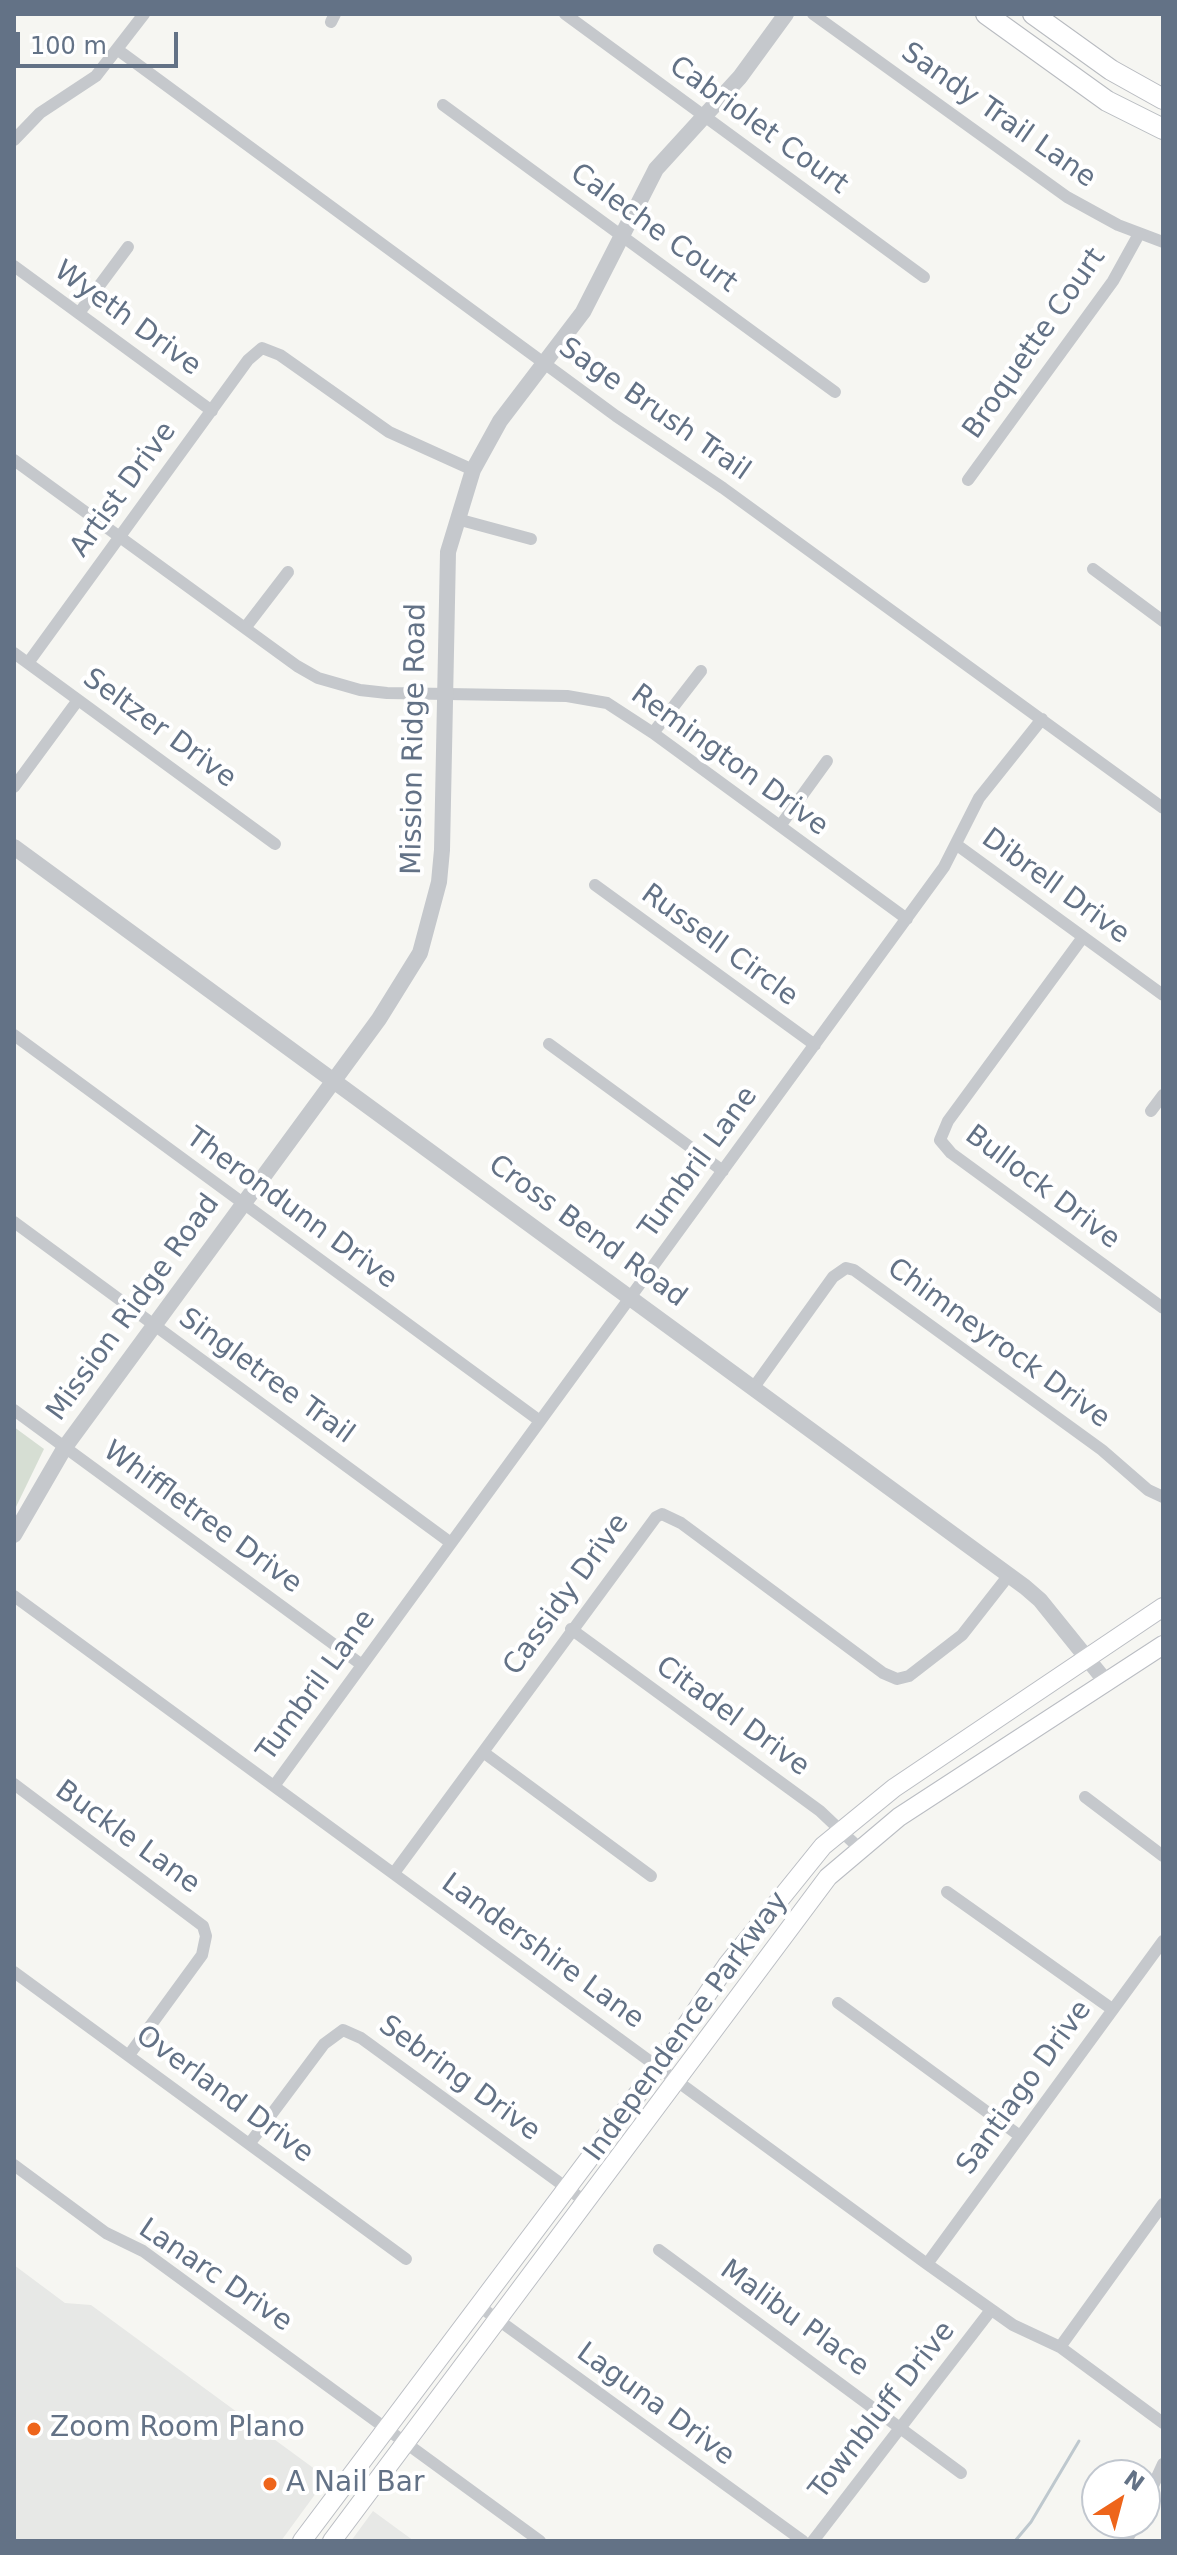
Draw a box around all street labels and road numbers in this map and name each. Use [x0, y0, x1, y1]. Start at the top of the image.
street label: Sandy Trail Lane [894, 36, 1102, 196]
street label: Cabriolet Court [662, 50, 854, 202]
street label: Caleche Court [563, 157, 743, 301]
street label: Broquette Court [957, 242, 1113, 446]
street label: Wyeth Drive [47, 254, 207, 384]
street label: Sage Brush Trail [552, 331, 756, 489]
street label: Artist Drive [64, 416, 184, 564]
street label: Mission Ridge Road [396, 603, 434, 875]
street label: Seltzer Drive [76, 662, 242, 796]
street label: Remington Drive [624, 678, 834, 844]
street label: Dibrell Drive [975, 822, 1135, 952]
street label: Russell Circle [634, 878, 804, 1014]
street label: Tumbril Lane [633, 1081, 765, 1245]
street label: Bullock Drive [958, 1119, 1126, 1257]
street label: Therondunn Drive [179, 1121, 403, 1297]
street label: Cross Bend Road [481, 1149, 693, 1315]
street label: Mission Ridge Road [41, 1188, 227, 1428]
street label: Chimneyrock Drive [880, 1252, 1116, 1436]
street label: Singletree Trail [172, 1302, 360, 1452]
street label: Whiffletree Drive [96, 1435, 308, 1601]
street label: Cassidy Drive [497, 1508, 637, 1682]
street label: Tumbril Lane [251, 1604, 383, 1768]
street label: Citadel Drive [649, 1650, 815, 1784]
street label: Buckle Lane [48, 1774, 206, 1902]
street label: Landershire Lane [434, 1867, 650, 2037]
street label: Independence Parkway [578, 1886, 796, 2168]
street label: Santiago Drive [951, 1994, 1099, 2182]
street label: Sebring Drive [372, 2009, 546, 2149]
street label: Overland Drive [129, 2019, 319, 2171]
street label: Lanarc Drive [132, 2212, 298, 2340]
street label: Malibu Place [713, 2254, 875, 2384]
street label: Townbluff Drive [803, 2315, 963, 2507]
street label: Laguna Drive [570, 2337, 740, 2473]

